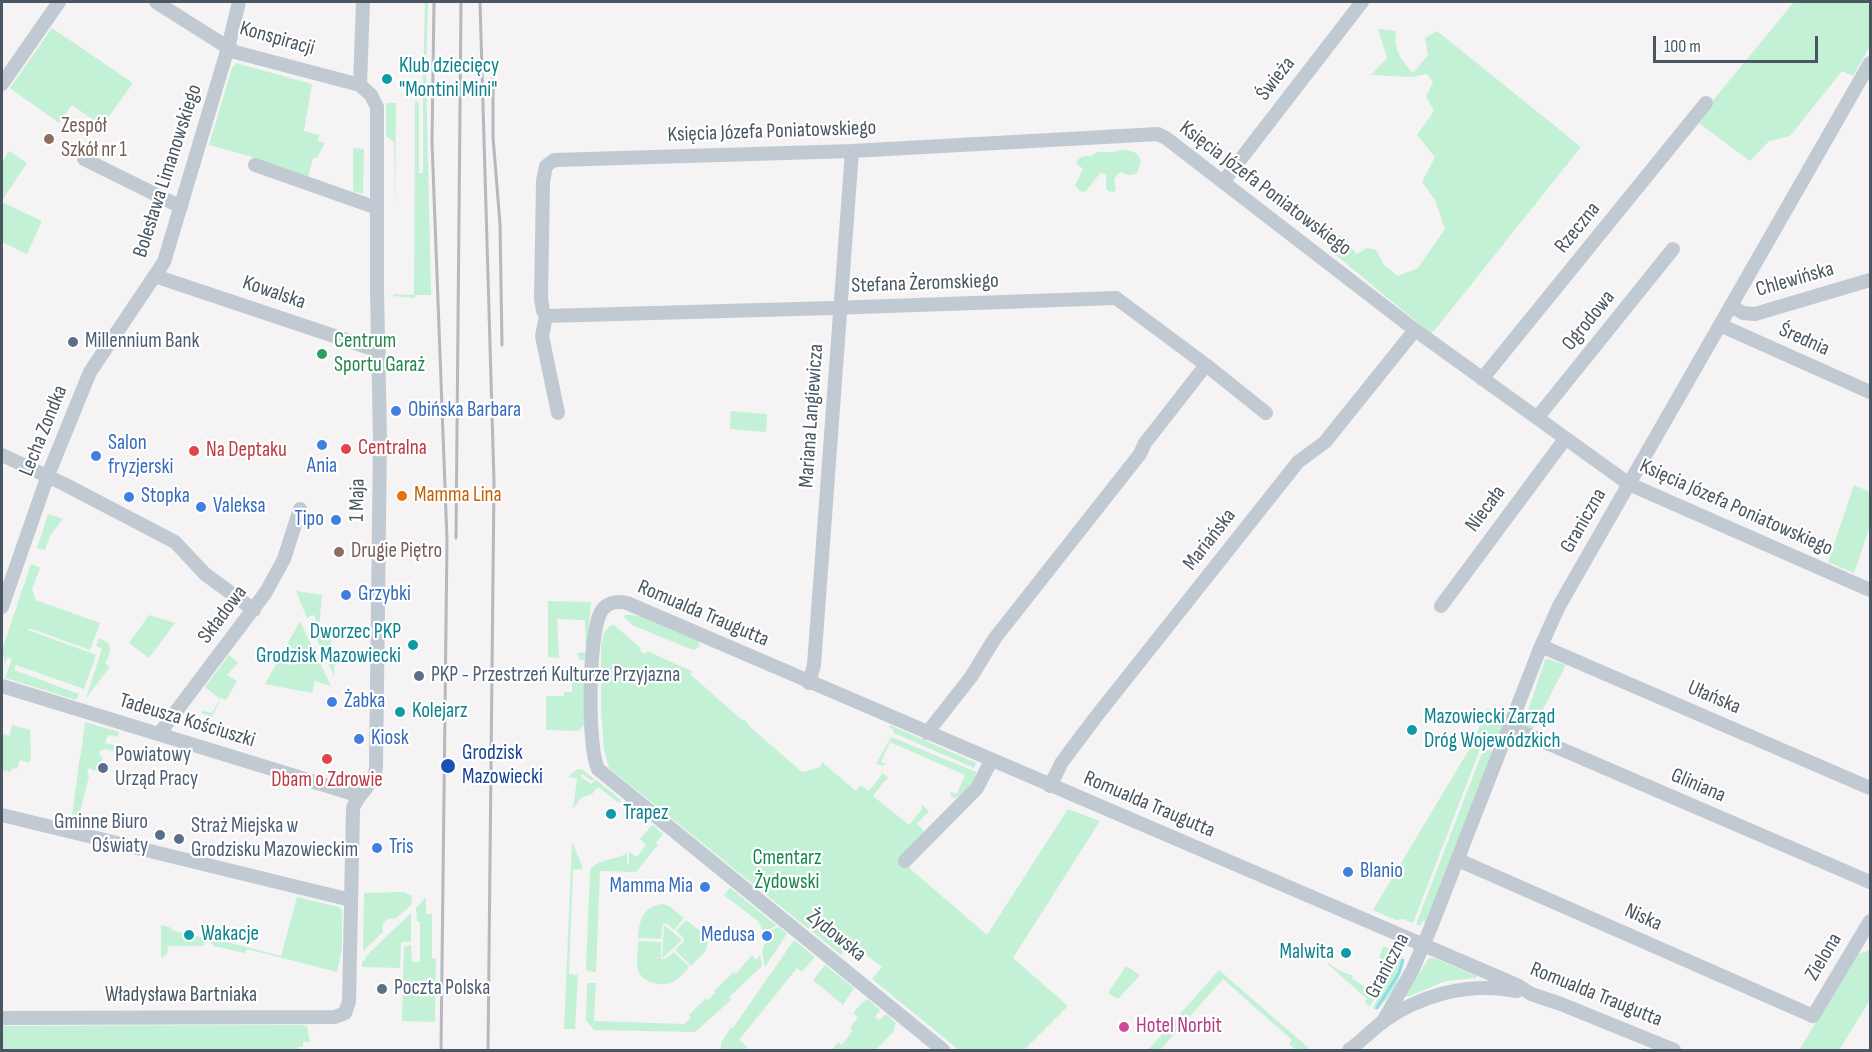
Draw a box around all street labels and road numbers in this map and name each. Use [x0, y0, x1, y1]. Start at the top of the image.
street label: Konspiracji [237, 16, 317, 62]
street label: Świeża [1251, 52, 1301, 106]
street label: Bolesława Limanowskiego [128, 81, 208, 261]
street label: Księcia Józefa Poniatowskiego [667, 116, 877, 148]
street label: Księcia Józefa Poniatowskiego [1174, 116, 1356, 262]
street label: Rzeczna [1550, 197, 1606, 259]
street label: Chlewińska [1753, 257, 1837, 303]
street label: Stefana Żeromskiego [851, 269, 999, 299]
street label: Kowalska [239, 271, 309, 315]
street label: Ogrodowa [1557, 286, 1621, 356]
street label: Średnia [1775, 318, 1833, 362]
street label: Mariana Langiewicza [794, 343, 830, 489]
street label: Lecha Zondka [14, 382, 74, 480]
street label: Księcia Józefa Poniatowskiego [1635, 454, 1837, 562]
street label: 1 Maja [345, 478, 371, 522]
street label: Niecała [1461, 481, 1511, 537]
street label: Graniczna [1556, 484, 1612, 558]
street label: Mariańska [1178, 504, 1242, 576]
street label: Romualda Traugutta [634, 575, 772, 653]
street label: Składowa [193, 581, 253, 649]
street label: Ułańska [1684, 676, 1744, 720]
street label: Tadeusza Kościuszki [116, 688, 258, 754]
street label: Gliniana [1667, 763, 1729, 809]
street label: Romualda Traugutta [1080, 766, 1218, 844]
street label: Niska [1620, 899, 1666, 937]
street label: Żydowska [801, 904, 871, 968]
street label: Graniczna [1360, 929, 1416, 1003]
street label: Zielona [1800, 929, 1848, 985]
street label: Romualda Traugutta [1526, 957, 1666, 1033]
street label: Władysława Bartniaka [105, 983, 257, 1009]

